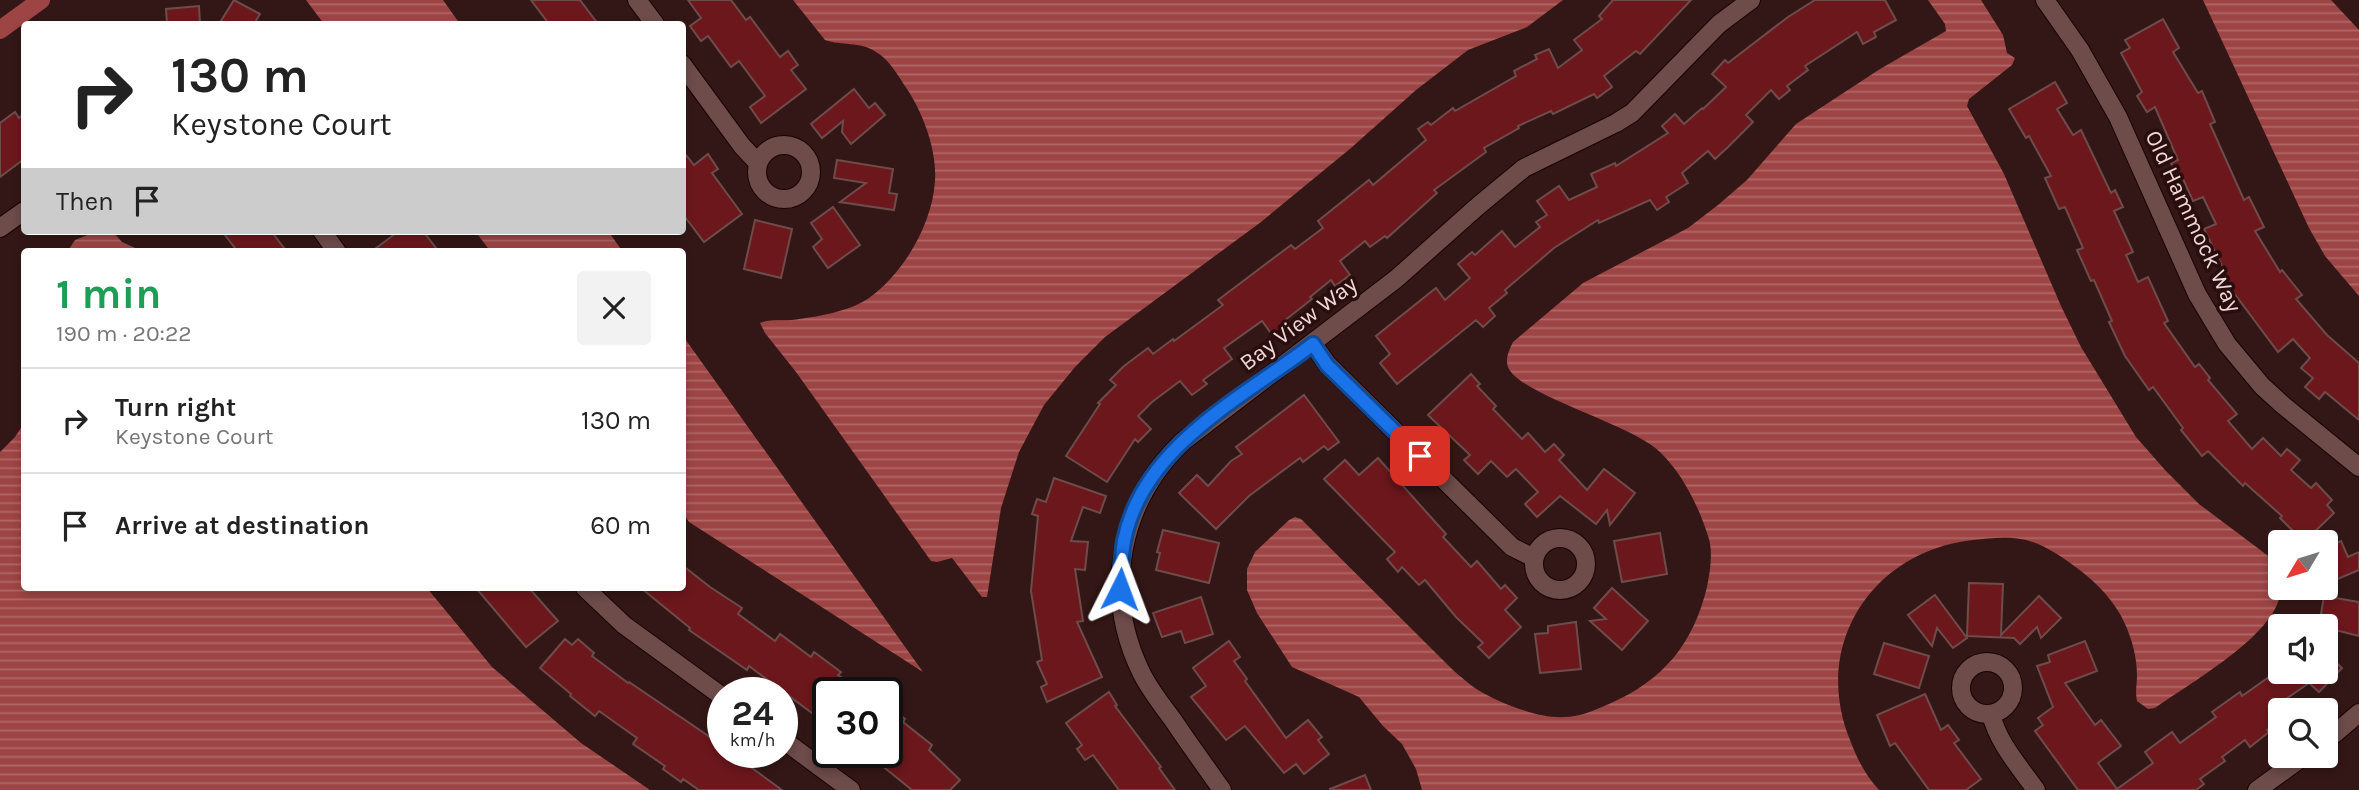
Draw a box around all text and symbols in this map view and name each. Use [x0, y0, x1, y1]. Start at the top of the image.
text: 130 m [171, 47, 309, 104]
icon: right [56, 49, 147, 140]
text: Keystone Court [171, 106, 392, 143]
street label: Old Hammock Way [2140, 126, 2248, 317]
icon: arrive [128, 182, 166, 220]
text: Then [56, 186, 114, 217]
text: 1 min [56, 269, 161, 319]
street label: Bay View Way [1234, 270, 1363, 376]
button: close [577, 271, 651, 345]
text: 190 m · 20:22 [56, 320, 192, 347]
text: Turn right [115, 392, 236, 423]
icon: right [56, 402, 94, 440]
text: 130 m [581, 405, 651, 436]
text: Keystone Court [115, 423, 274, 450]
pin [1390, 426, 1450, 486]
icon: arrive [1401, 437, 1439, 475]
icon: arrive [56, 507, 94, 545]
text: Arrive at destination [115, 510, 369, 541]
text: 60 m [590, 510, 651, 541]
north arrow [2268, 530, 2338, 600]
map controls [2268, 530, 2338, 768]
position arrow [1083, 552, 1157, 626]
button: sound [2268, 614, 2338, 684]
speed limit sign: 30 [812, 677, 903, 768]
text: 24 [732, 693, 774, 734]
button: search [2268, 698, 2338, 768]
text: km/h [730, 729, 775, 751]

